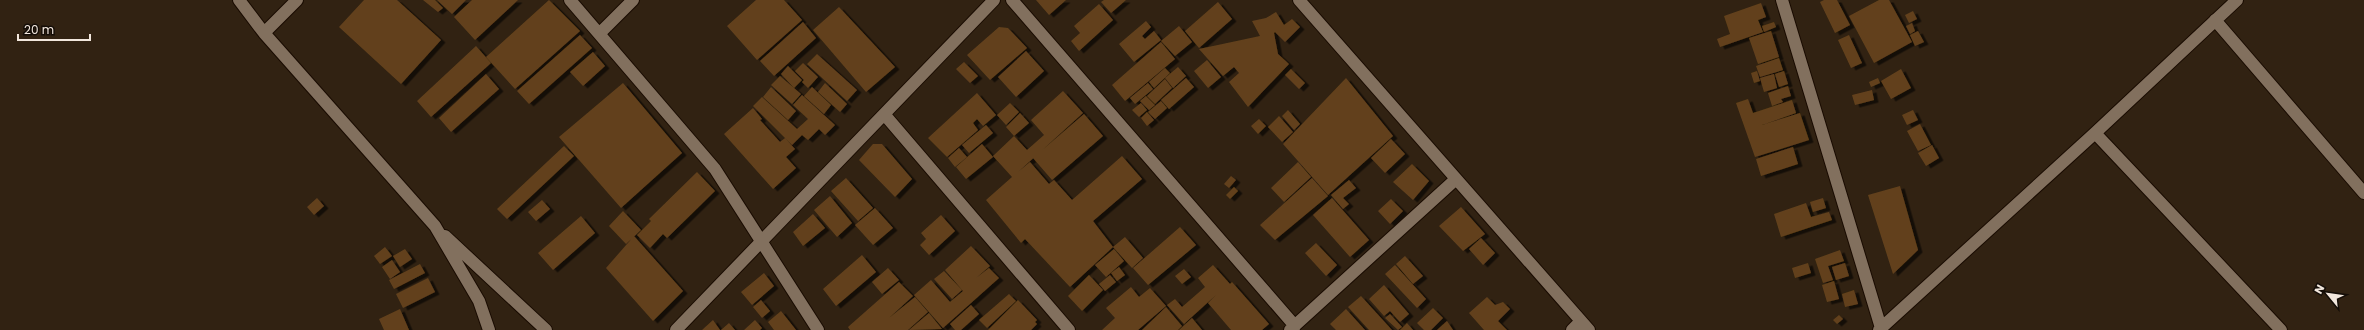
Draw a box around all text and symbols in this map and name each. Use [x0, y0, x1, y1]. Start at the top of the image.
scale bar [18, 16, 90, 42]
text: 20 m [24, 21, 54, 38]
north arrow [2308, 274, 2348, 314]
text: N [2310, 282, 2328, 297]

